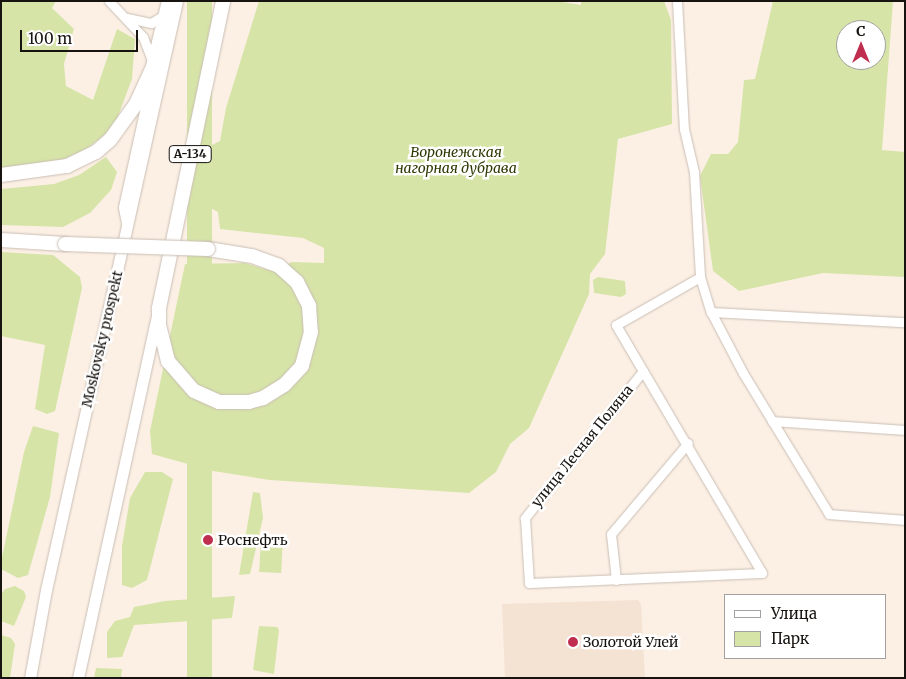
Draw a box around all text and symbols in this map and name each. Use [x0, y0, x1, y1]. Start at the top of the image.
scale bar [22, 20, 140, 52]
north arrow [836, 20, 886, 70]
text: С [856, 22, 866, 40]
text: 100 m [28, 29, 72, 48]
road number: А-134 [168, 144, 212, 164]
park label: Воронежская нагорная дубрава [395, 144, 517, 176]
street label: Moskovsky prospekt [78, 269, 126, 409]
street label: улица Лесная Поляна [528, 382, 636, 510]
place label: Роснефть [218, 532, 288, 548]
marker: Роснефть [202, 534, 214, 546]
legend [724, 594, 886, 659]
text: Улица [771, 604, 817, 623]
text: Парк [771, 629, 809, 648]
place label: Золотой Улей [583, 634, 678, 650]
marker: Золотой Улей [567, 636, 579, 648]

